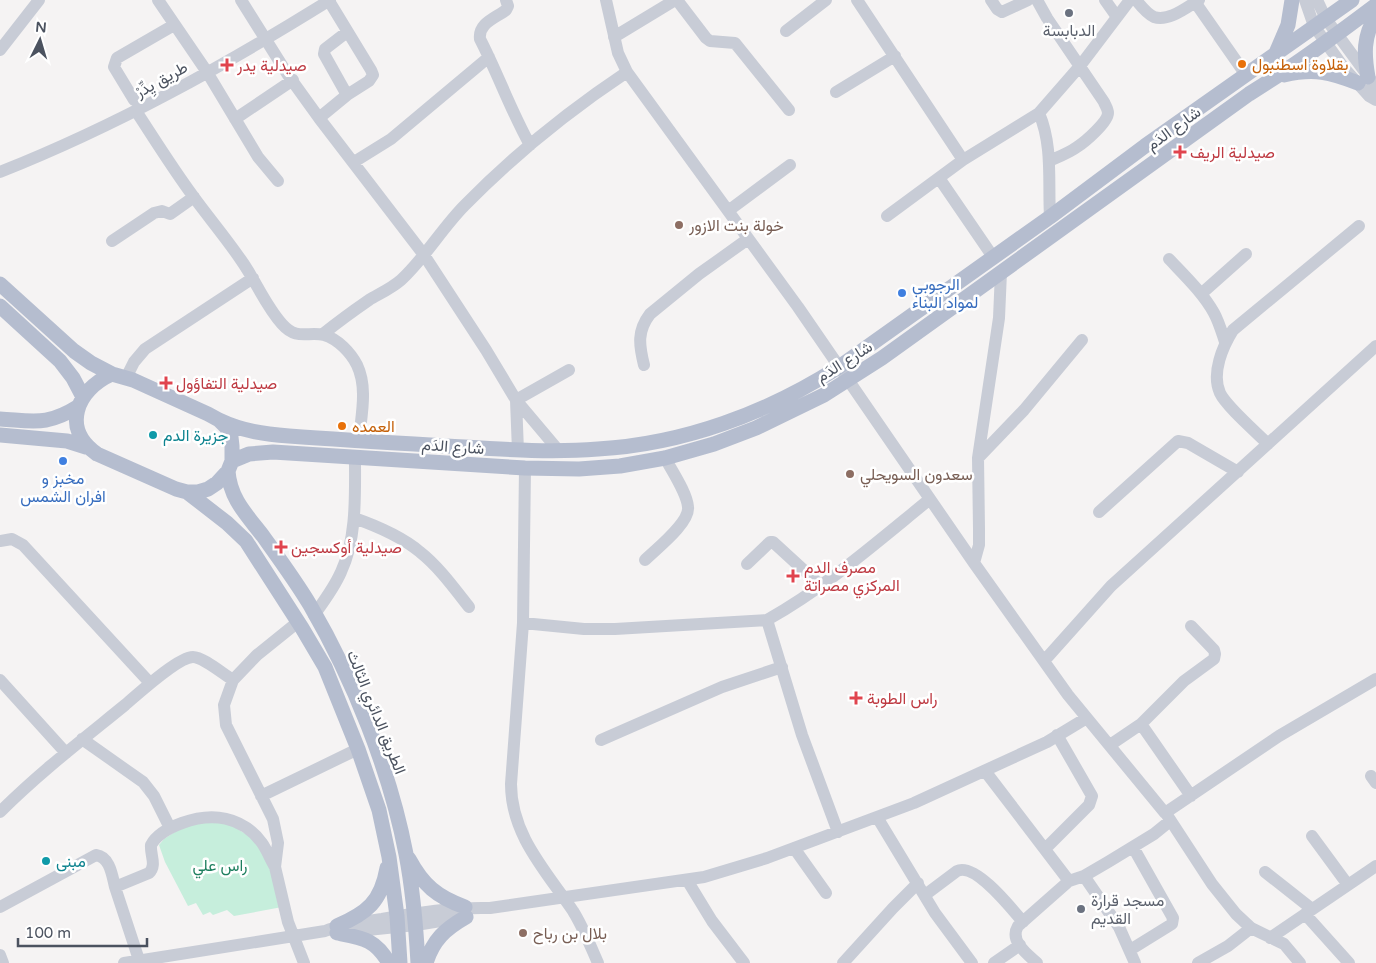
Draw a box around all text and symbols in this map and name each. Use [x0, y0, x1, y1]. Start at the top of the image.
marker: الدبابسة [1063, 7, 1075, 19]
north arrow [15, 15, 65, 65]
text: N [35, 19, 47, 37]
place label: الدبابسة [1043, 21, 1095, 41]
place label: بقلاوة اسطنبول [1252, 55, 1348, 75]
place label: صيدلية يدر [236, 56, 307, 76]
street label: طريق يِدِّرْ [131, 57, 192, 104]
marker: بقلاوة اسطنبول [1236, 58, 1248, 70]
marker: صيدلية يدر [221, 59, 233, 71]
street label: شارع الدَم [1142, 102, 1205, 156]
place label: صيدلية الريف [1190, 143, 1275, 163]
marker: صيدلية الريف [1174, 146, 1186, 158]
place label: خولة بنت الازور [688, 216, 784, 236]
marker: خولة بنت الازور [673, 219, 685, 231]
place label: الرجوبي لمواد البناء [912, 275, 978, 313]
marker: الرجوبي لمواد البناء [896, 287, 908, 299]
street label: شارع الدَم [813, 337, 877, 388]
place label: صيدلية التفاؤول [176, 374, 277, 394]
marker: صيدلية التفاؤول [160, 377, 172, 389]
place label: العمده [352, 417, 395, 437]
marker: العمده [336, 420, 348, 432]
place label: جزيرة الدم [163, 426, 229, 446]
marker: جزيرة الدم [147, 429, 159, 441]
street label: شارع الدَم [421, 435, 485, 460]
marker: مخبز و افران الشمس [57, 455, 69, 467]
place label: سعدون السويحلي [860, 465, 973, 488]
marker: سعدون السويحلي [844, 468, 856, 480]
place label: مخبز و افران الشمس [20, 469, 106, 507]
place label: صيدلية أوكسجين [291, 538, 402, 558]
marker: صيدلية أوكسجين [275, 541, 287, 553]
place label: مصرف الدم المركزي مصراتة [804, 558, 900, 599]
marker: مصرف الدم المركزي مصراتة [786, 569, 800, 583]
street label: الطريق الدائري الثالث [339, 647, 410, 778]
place label: راس الطوبة [867, 689, 937, 709]
marker: راس الطوبة [849, 691, 863, 705]
place label: مبنى [56, 852, 86, 872]
marker: مبنى [40, 855, 52, 867]
park label: راس علي [193, 856, 247, 879]
place label: مسجد قرارة القديم [1091, 891, 1164, 929]
marker: مسجد قرارة القديم [1075, 903, 1087, 915]
scale bar [18, 916, 146, 948]
text: 100 m [25, 924, 71, 942]
place label: بلال بن رباح [533, 924, 607, 945]
marker: بلال بن رباح [517, 927, 529, 939]

